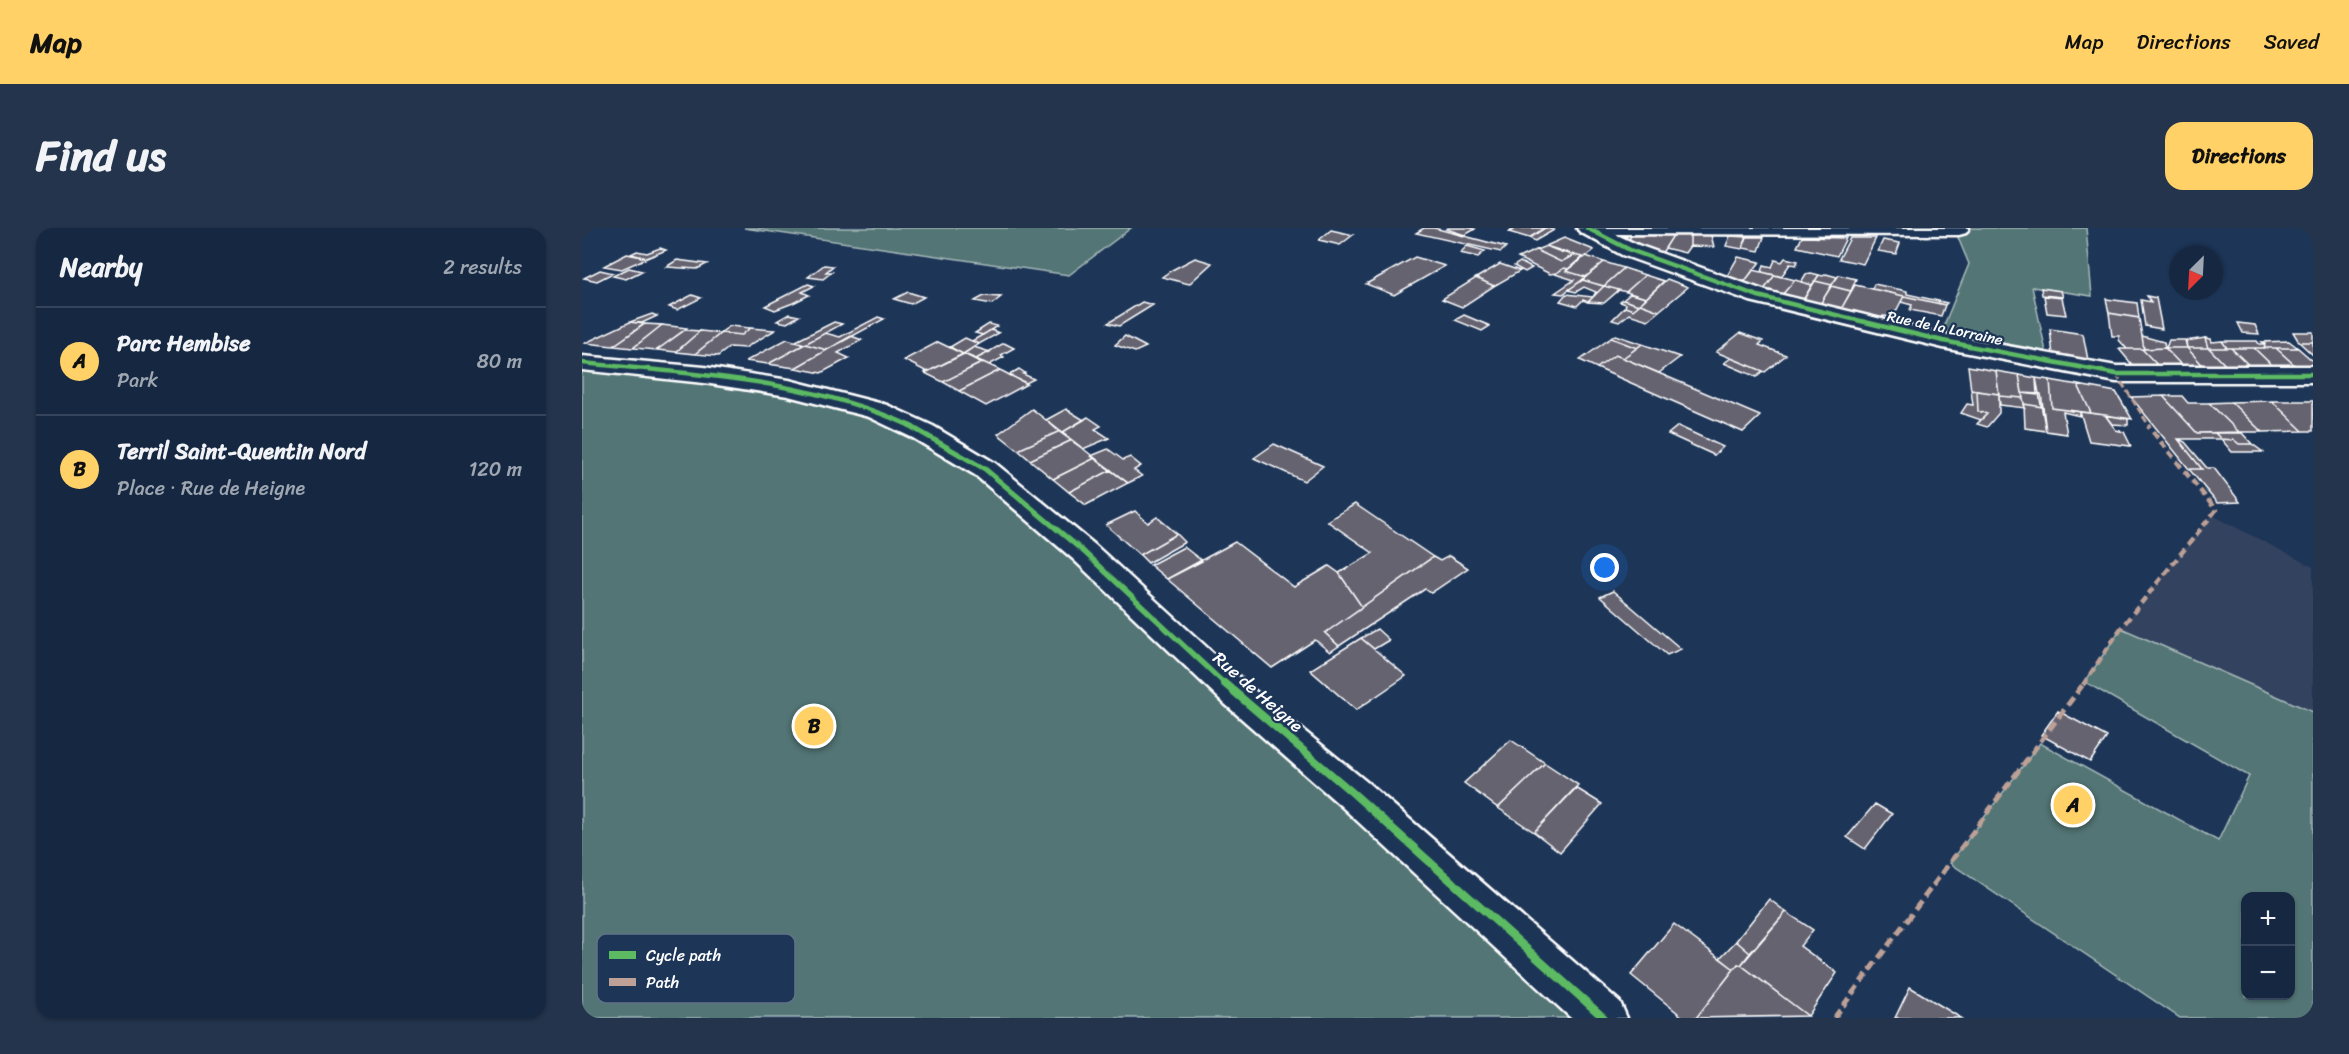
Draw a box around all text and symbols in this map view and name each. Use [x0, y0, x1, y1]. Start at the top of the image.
text: Map [30, 18, 82, 67]
text: Map [2065, 23, 2103, 61]
text: Directions [2136, 23, 2231, 61]
text: Saved [2264, 23, 2319, 61]
text: Find us [36, 119, 166, 193]
button: Directions [2165, 122, 2313, 190]
text: Nearby [60, 244, 142, 290]
north arrow [2169, 246, 2223, 300]
text: 2 results [443, 250, 522, 285]
street label: Rue de la Lorraine [1885, 303, 2006, 353]
text: Parc Hembise [117, 324, 250, 363]
text: A [73, 344, 86, 379]
text: 80 m [477, 344, 522, 379]
text: Park [117, 363, 158, 398]
text: Terril Saint-Quentin Nord [117, 432, 366, 471]
text: B [73, 452, 86, 487]
text: 120 m [469, 452, 522, 487]
text: Place · Rue de Heigne [117, 471, 305, 506]
your location [1590, 553, 1619, 582]
street label: Rue de Heigne [1205, 643, 1311, 741]
pin: B [794, 704, 834, 748]
pin: A [2054, 782, 2092, 828]
map controls [2241, 892, 2295, 1000]
button: + [2241, 892, 2295, 946]
legend [597, 934, 795, 1003]
text: Cycle path [646, 941, 721, 970]
button: − [2241, 946, 2295, 1000]
text: Path [646, 968, 679, 997]

